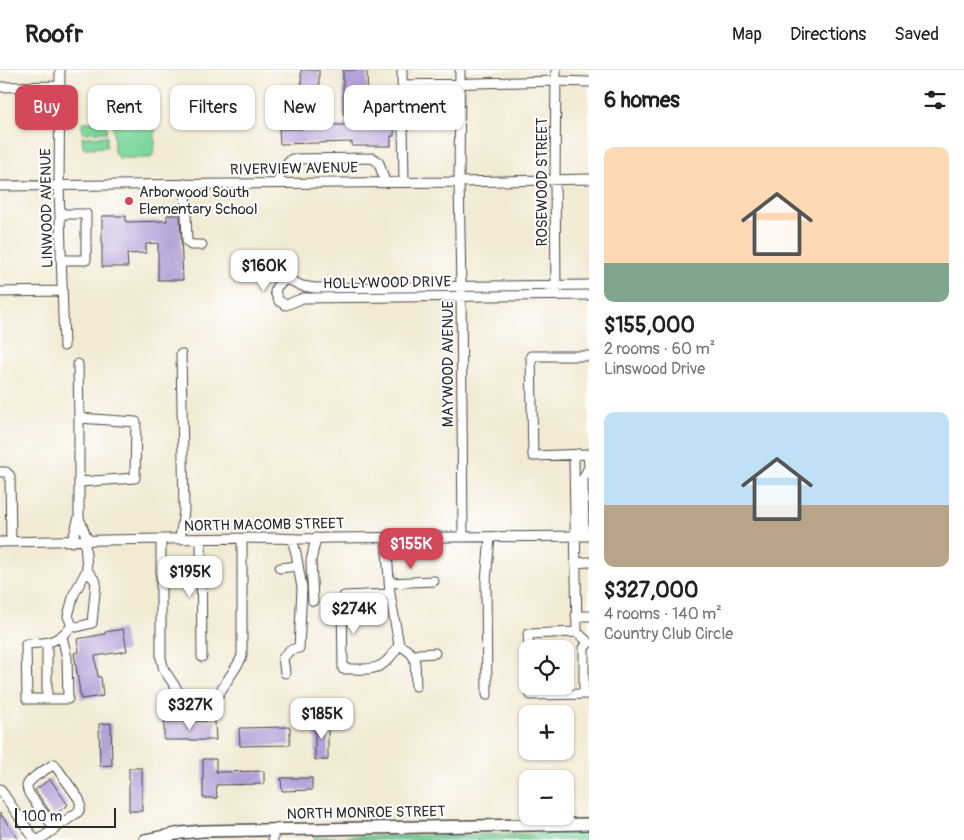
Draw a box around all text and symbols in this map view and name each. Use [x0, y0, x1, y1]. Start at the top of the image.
text: Roofr [25, 20, 83, 49]
text: Map [732, 23, 762, 46]
text: Directions [790, 23, 866, 46]
text: Saved [894, 23, 939, 46]
chip: Buy [15, 85, 78, 130]
chip: Rent [88, 85, 160, 130]
chip: Filters [170, 85, 255, 130]
chip: New [265, 85, 334, 130]
chip: Apartment [344, 85, 464, 130]
icon: filters [921, 86, 949, 114]
text: 6 homes [604, 87, 680, 114]
street label: ROSEWOOD STREET [533, 118, 552, 246]
street label: LINWOOD AVENUE [36, 148, 58, 268]
street label: RIVERVIEW AVENUE [230, 158, 358, 180]
icon: home [732, 179, 822, 269]
place label: Arborwood South Elementary School [139, 183, 258, 219]
marker: Arborwood South Elementary School [123, 195, 135, 207]
pin: $160K [229, 250, 299, 292]
text: $160K [242, 256, 286, 276]
street label: HOLLYWOOD DRIVE [323, 272, 451, 294]
street label: MAYWOOD AVENUE [439, 301, 458, 427]
text: $155,000 [604, 312, 695, 339]
text: 2 rooms · 60 m² [604, 339, 715, 359]
text: Linswood Drive [604, 359, 705, 379]
icon: home [732, 444, 822, 534]
street label: NORTH MACOMB STREET [184, 514, 344, 536]
pin: $155K [376, 528, 446, 570]
text: $155K [390, 534, 432, 554]
pin: $195K [155, 556, 225, 598]
text: $195K [169, 562, 211, 582]
text: $327,000 [604, 577, 698, 604]
pin: $274K [319, 592, 389, 635]
text: $274K [331, 599, 377, 619]
text: 4 rooms · 140 m² [604, 604, 722, 624]
text: Country Club Circle [604, 624, 733, 644]
map controls [519, 640, 574, 825]
button: locate [519, 640, 574, 695]
pin: $327K [155, 688, 225, 731]
text: $327K [168, 695, 212, 715]
pin: $185K [287, 698, 357, 740]
text: $185K [301, 704, 343, 724]
button: + [519, 705, 574, 760]
button: − [519, 770, 574, 825]
street label: NORTH MONROE STREET [286, 802, 446, 824]
scale bar [15, 805, 116, 828]
text: 100 m [22, 808, 62, 825]

